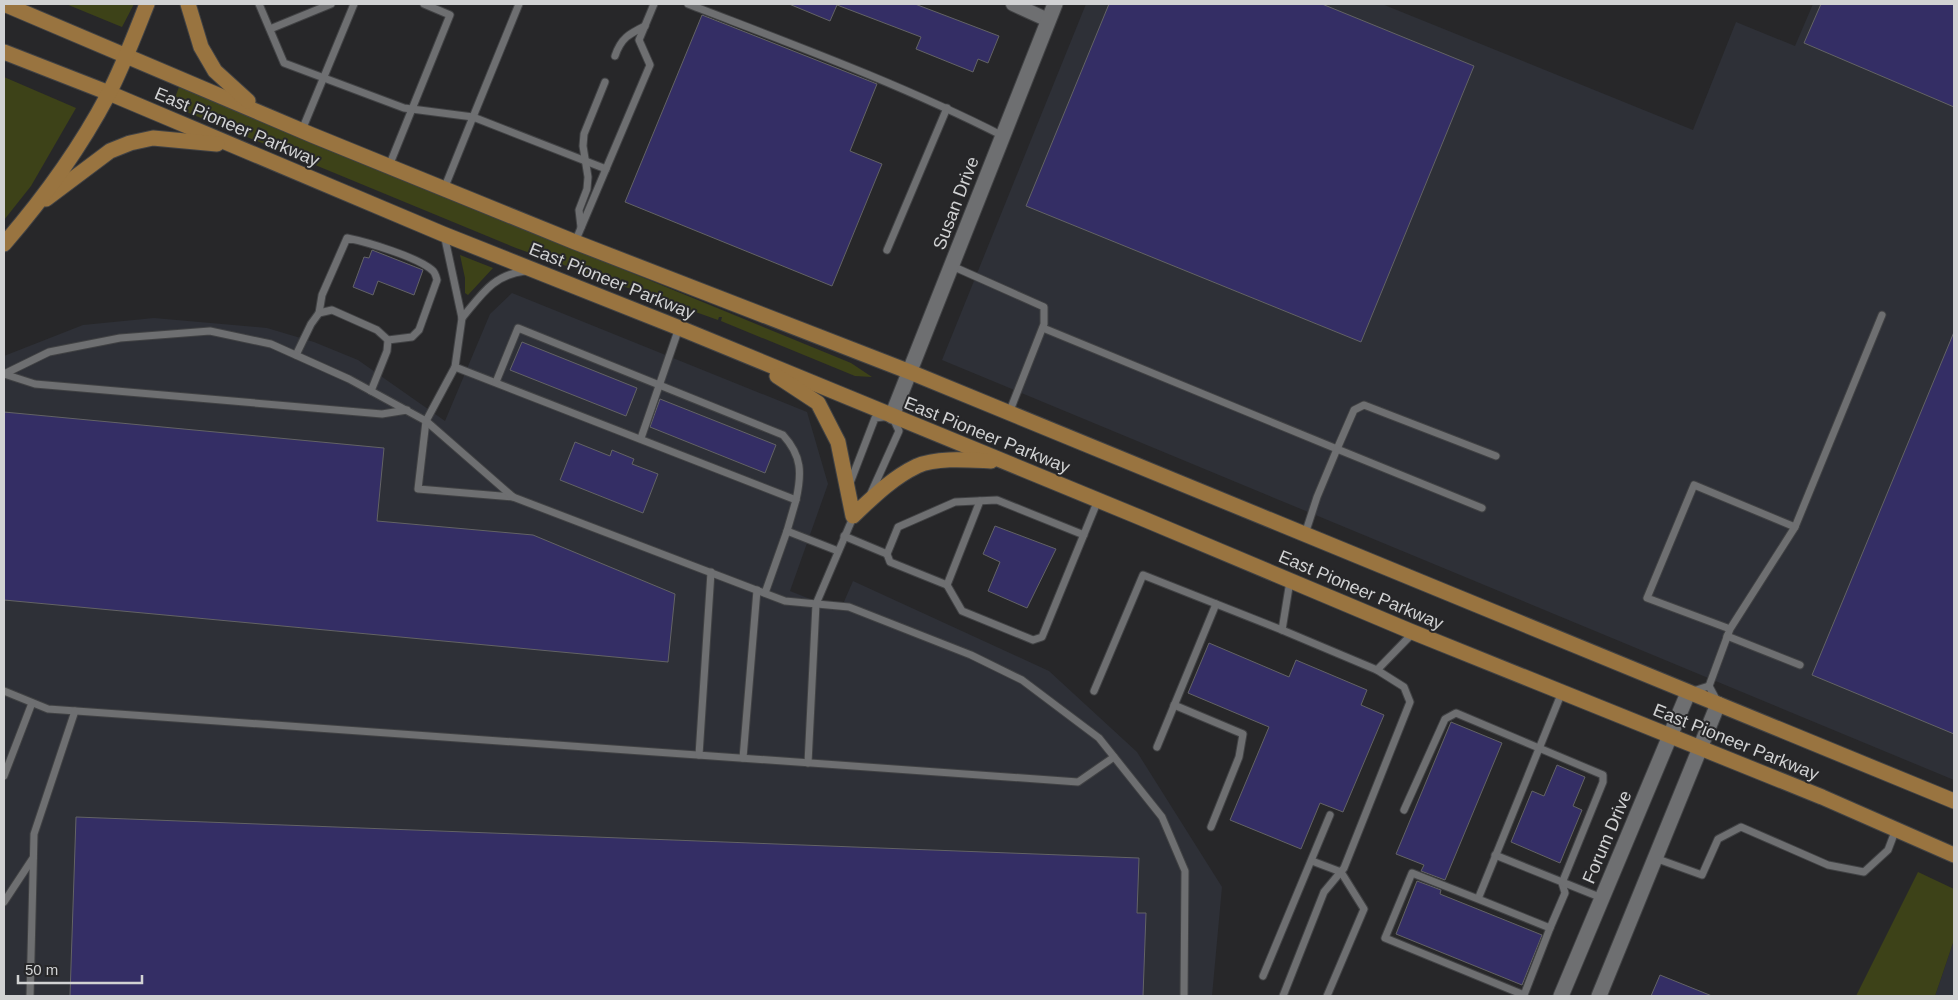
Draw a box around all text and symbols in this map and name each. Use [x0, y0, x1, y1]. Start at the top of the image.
street label: East Pioneer Parkway [152, 83, 322, 171]
street label: Susan Drive [929, 154, 983, 252]
street label: East Pioneer Parkway [526, 239, 698, 323]
street label: East Pioneer Parkway [901, 393, 1073, 477]
street label: East Pioneer Parkway [1276, 546, 1446, 634]
street label: East Pioneer Parkway [1650, 700, 1822, 784]
street label: Forum Drive [1578, 788, 1636, 886]
scale bar [18, 952, 141, 984]
text: 50 m [25, 961, 58, 978]

